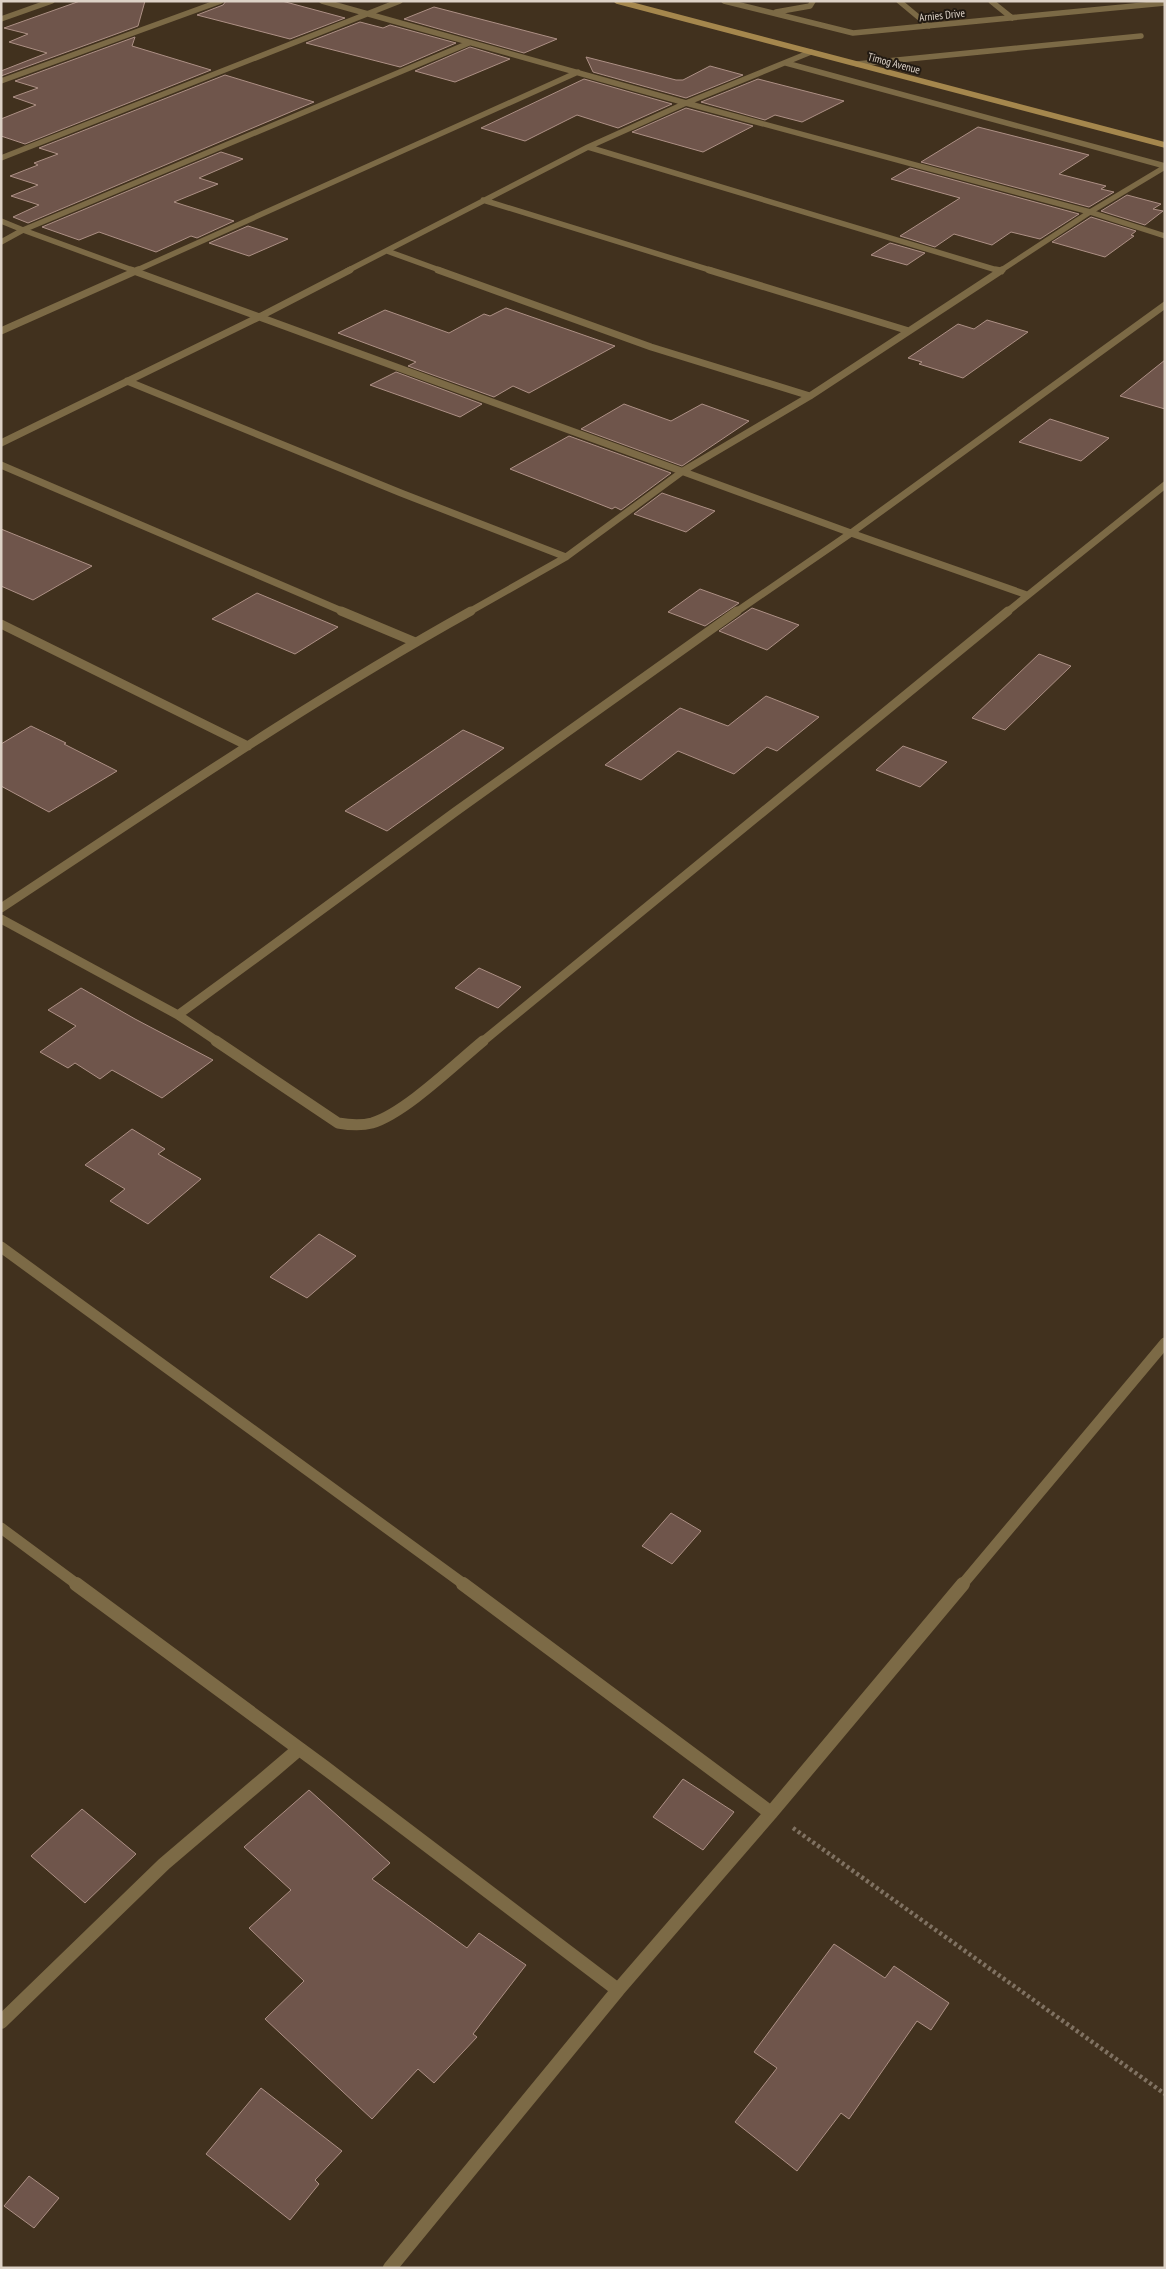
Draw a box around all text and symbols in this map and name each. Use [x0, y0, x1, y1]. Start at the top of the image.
street label: Arnies Drive [918, 6, 966, 24]
street label: Timog Avenue [866, 49, 922, 77]

